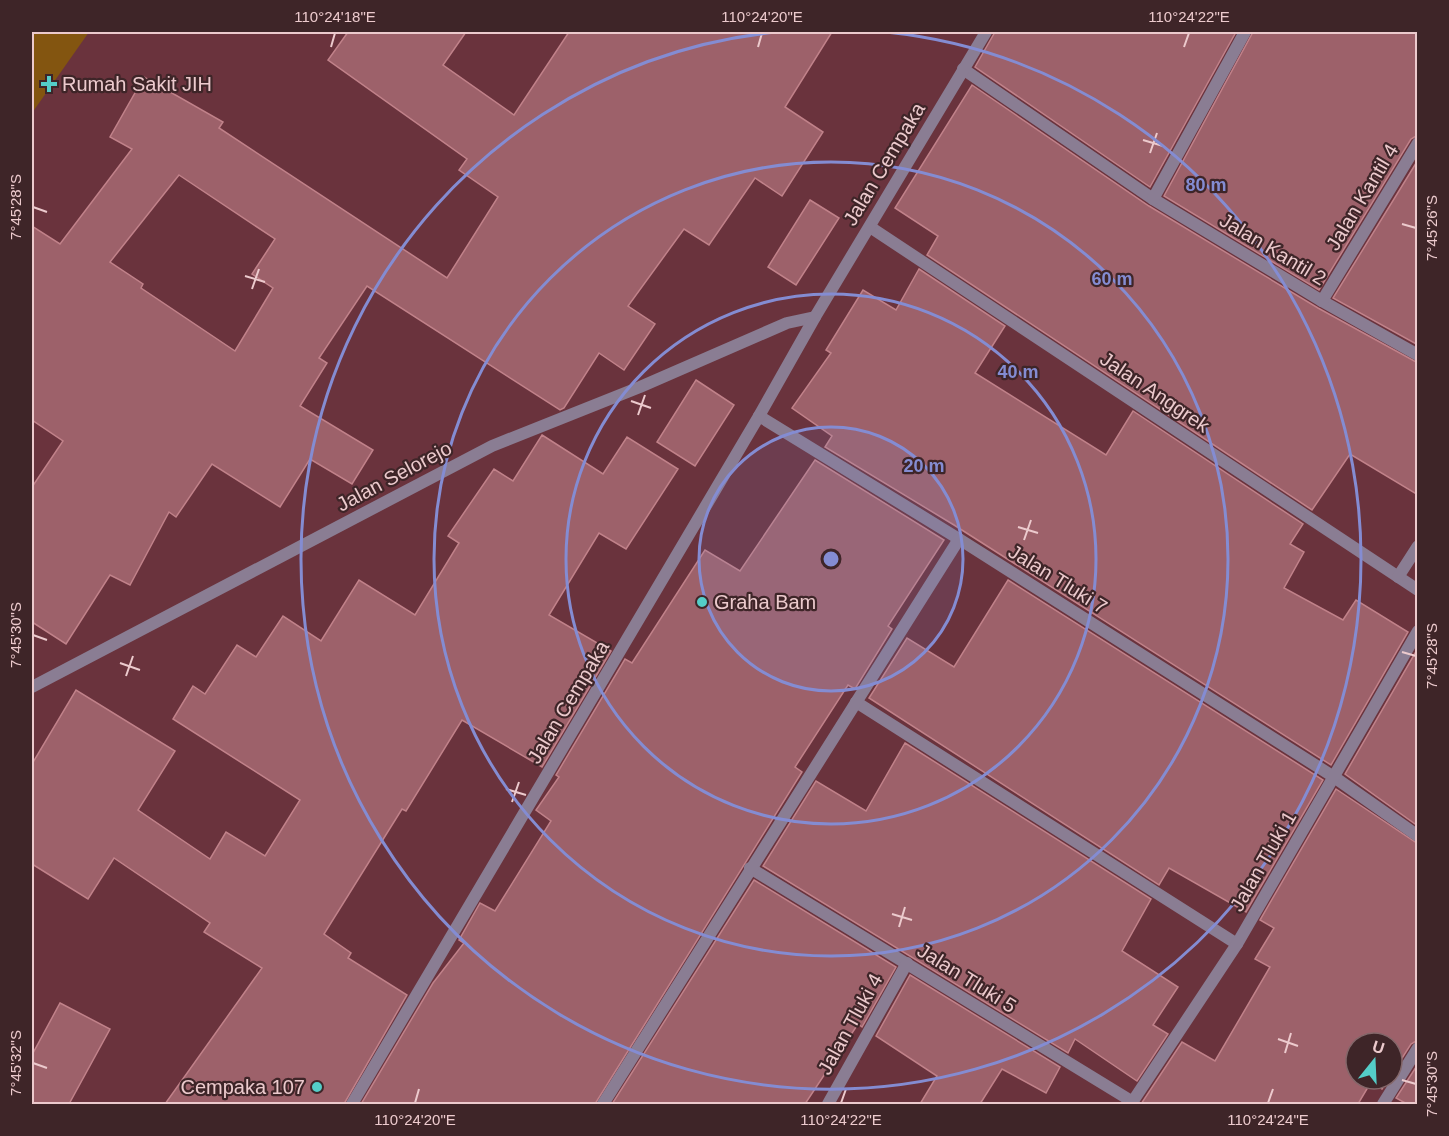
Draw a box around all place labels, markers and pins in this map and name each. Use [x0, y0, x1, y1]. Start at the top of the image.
place label: Rumah Sakit JIH [62, 73, 212, 95]
marker: Rumah Sakit JIH [40, 75, 58, 93]
centre of rings [821, 549, 841, 569]
place label: Graha Bam [714, 591, 816, 613]
marker: Graha Bam [695, 595, 709, 609]
place label: Cempaka 107 [180, 1076, 305, 1098]
marker: Cempaka 107 [310, 1080, 324, 1094]

